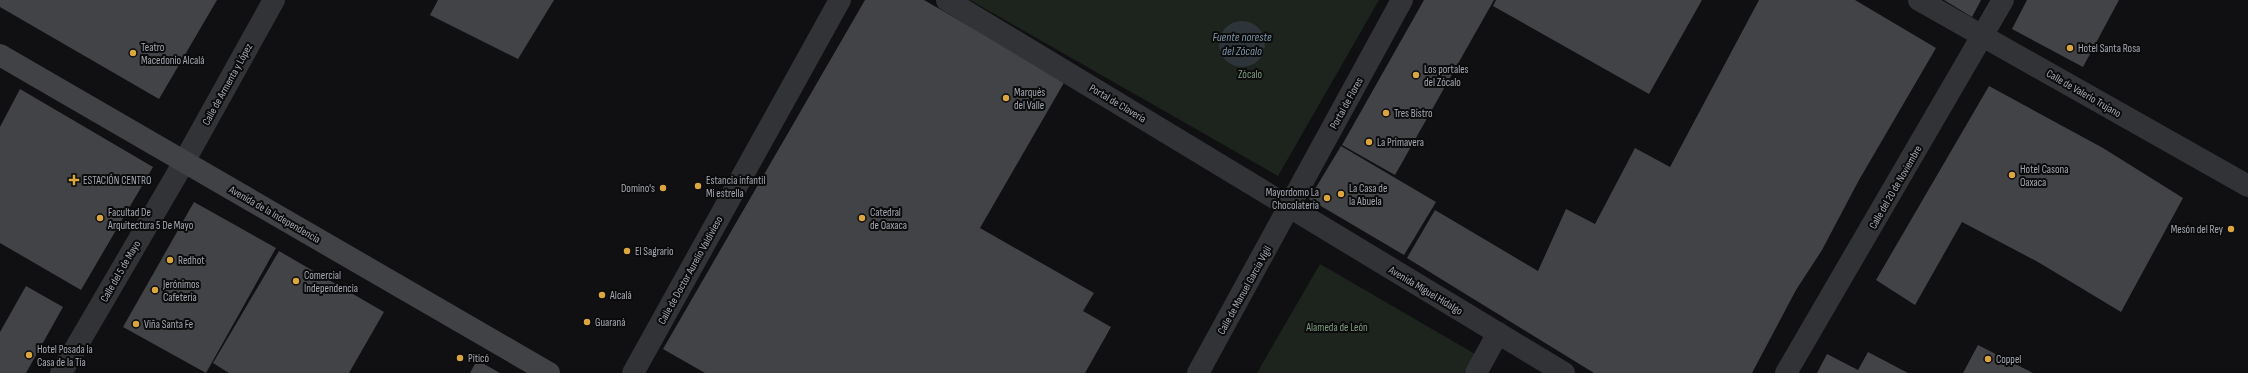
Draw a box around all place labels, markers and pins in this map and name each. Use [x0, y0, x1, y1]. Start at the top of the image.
place label: Teatro Macedonio Alcalá [141, 41, 204, 67]
place label: Hotel Santa Rosa [2078, 42, 2140, 55]
marker: Hotel Santa Rosa [2065, 43, 2075, 53]
marker: Teatro Macedonio Alcalá [128, 48, 138, 58]
place label: Los portales del Zócalo [1424, 63, 1469, 89]
marker: Los portales del Zócalo [1411, 70, 1421, 80]
place label: Marqués del Valle [1014, 86, 1045, 112]
marker: Marqués del Valle [1001, 93, 1011, 103]
place label: Tres Bistro [1394, 107, 1433, 120]
marker: Tres Bistro [1381, 108, 1391, 118]
place label: La Primavera [1377, 136, 1424, 149]
marker: La Primavera [1364, 137, 1374, 147]
place label: Hotel Casona Oaxaca [2020, 163, 2068, 189]
marker: Hotel Casona Oaxaca [2007, 170, 2017, 180]
marker: ESTACIÓN CENTRO [68, 174, 80, 186]
place label: ESTACIÓN CENTRO [83, 174, 152, 187]
place label: Estancia infantil Mi estrella [706, 174, 765, 200]
marker: Estancia infantil Mi estrella [693, 181, 703, 191]
place label: Domino's [621, 182, 655, 195]
place label: La Casa de la Abuela [1349, 182, 1387, 208]
marker: Domino's [658, 183, 668, 193]
place label: Mayordomo La Chocolatería [1266, 186, 1319, 212]
marker: La Casa de la Abuela [1336, 189, 1346, 199]
marker: Mayordomo La Chocolatería [1322, 193, 1332, 203]
place label: Facultad De Arquitectura 5 De Mayo [107, 206, 194, 232]
place label: Catedral de Oaxaca [870, 206, 907, 232]
marker: Facultad De Arquitectura 5 De Mayo [95, 213, 105, 223]
marker: Catedral de Oaxaca [857, 213, 867, 223]
place label: Mesón del Rey [2171, 223, 2224, 236]
marker: Mesón del Rey [2226, 224, 2236, 234]
place label: El Sagrario [635, 245, 674, 258]
marker: El Sagrario [622, 246, 632, 256]
place label: Redhot [178, 254, 205, 267]
marker: Redhot [165, 255, 175, 265]
place label: Comercial Independencia [304, 269, 358, 295]
marker: Comercial Independencia [291, 276, 301, 286]
place label: Jerónimos Cafetería [162, 278, 200, 304]
marker: Jerónimos Cafetería [150, 285, 160, 295]
place label: Alcalá [609, 289, 632, 302]
marker: Alcalá [597, 290, 607, 300]
place label: Guaraná [595, 316, 626, 329]
marker: Guaraná [582, 317, 592, 327]
place label: Viña Santa Fe [144, 318, 193, 331]
marker: Viña Santa Fe [131, 319, 141, 329]
place label: Hotel Posada la Casa de la Tía [37, 343, 93, 369]
marker: Hotel Posada la Casa de la Tía [24, 350, 34, 360]
place label: Piticó [468, 352, 489, 365]
marker: Piticó [455, 353, 465, 363]
place label: Coppel [1996, 353, 2021, 366]
marker: Coppel [1983, 354, 1993, 364]

